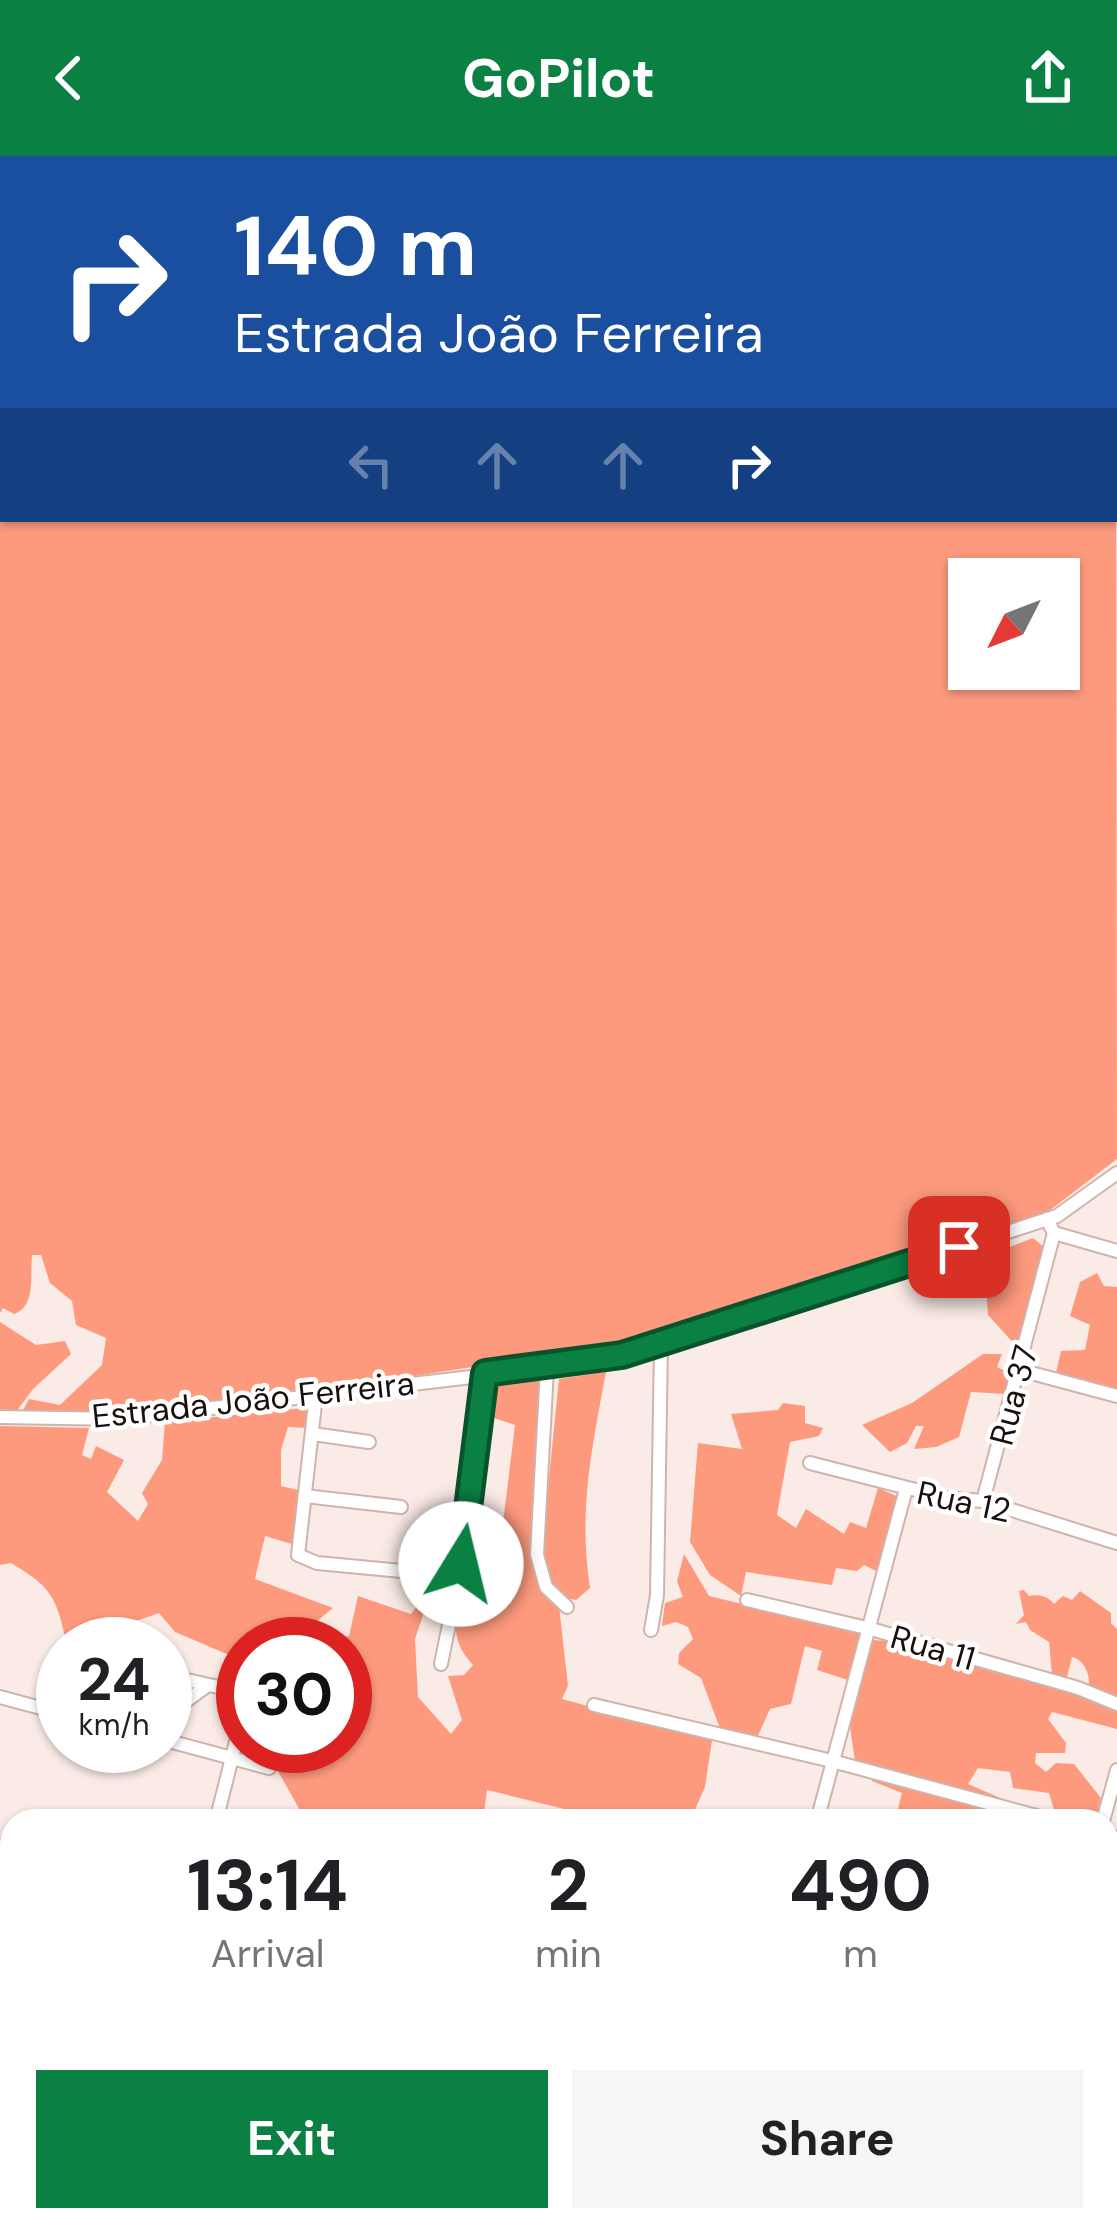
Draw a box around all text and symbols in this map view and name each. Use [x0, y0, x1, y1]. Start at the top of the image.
text: GoPilot [462, 43, 655, 114]
icon: back [36, 45, 102, 111]
icon: share [1015, 45, 1081, 111]
text: 140 m [234, 192, 477, 301]
icon: right [36, 204, 192, 360]
text: Estrada João Ferreira [234, 298, 764, 369]
icon: left [338, 432, 404, 498]
icon: ahead [464, 432, 530, 498]
icon: ahead [590, 432, 656, 498]
icon: right [716, 432, 782, 498]
north arrow [948, 558, 1080, 690]
map controls [948, 558, 1080, 690]
pin [908, 1196, 1010, 1298]
icon: arrive [926, 1214, 992, 1280]
street label: Rua 37 [980, 1340, 1047, 1450]
street label: Estrada João Ferreira [90, 1361, 416, 1438]
street label: Rua 12 [913, 1471, 1015, 1532]
position arrow [398, 1501, 524, 1627]
street label: Rua 11 [886, 1615, 980, 1680]
speed limit sign: 30 [216, 1617, 372, 1773]
text: 24 [77, 1640, 151, 1719]
text: km/h [79, 1705, 149, 1744]
text: 13:14 [187, 1839, 348, 1932]
text: 2 [548, 1839, 589, 1932]
text: 490 [789, 1839, 932, 1932]
text: Arrival [211, 1928, 324, 1979]
text: min [535, 1928, 602, 1979]
text: m [843, 1928, 878, 1979]
button: Exit [36, 2070, 548, 2208]
button: Share [572, 2070, 1083, 2208]

